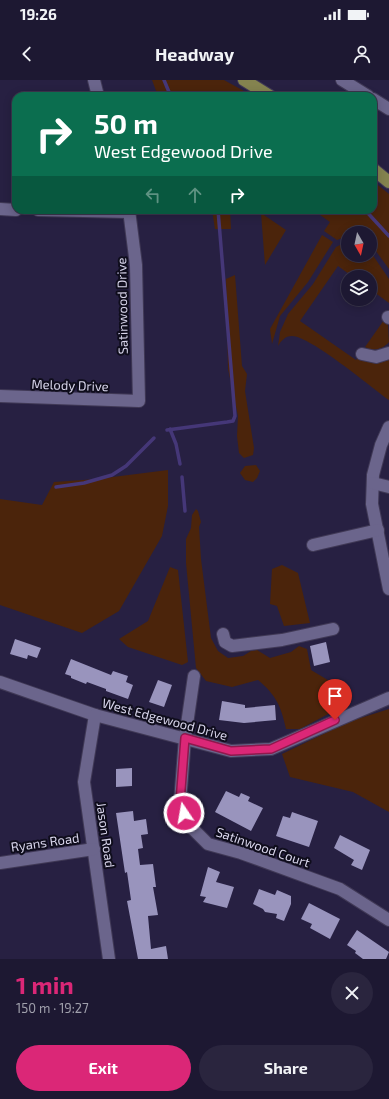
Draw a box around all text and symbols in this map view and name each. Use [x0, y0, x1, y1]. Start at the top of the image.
text: 19:26 [20, 5, 57, 23]
icon: back [16, 43, 38, 65]
text: Headway [155, 43, 234, 65]
icon: person [351, 43, 373, 65]
text: 50 m [94, 106, 158, 140]
icon: right [28, 108, 80, 160]
text: West Edgewood Drive [94, 140, 273, 162]
icon: left [142, 184, 164, 206]
icon: ahead [184, 184, 206, 206]
icon: right [226, 184, 248, 206]
north arrow [341, 226, 377, 262]
map controls [341, 226, 377, 306]
street label: Satinwood Drive [113, 257, 131, 355]
button: layers [341, 270, 377, 306]
street label: Melody Drive [31, 376, 109, 394]
pin [318, 679, 352, 720]
icon: arrive [324, 685, 346, 707]
street label: West Edgewood Drive [101, 695, 229, 743]
position arrow [163, 792, 205, 834]
street label: Jason Road [93, 801, 119, 869]
street label: Satinwood Court [214, 823, 312, 871]
street label: Ryans Road [10, 829, 80, 855]
text: 1 min [16, 970, 74, 999]
button: close [331, 972, 373, 1014]
text: 150 m · 19:27 [16, 1000, 89, 1016]
button: Exit [16, 1045, 191, 1091]
button: Share [199, 1045, 373, 1091]

